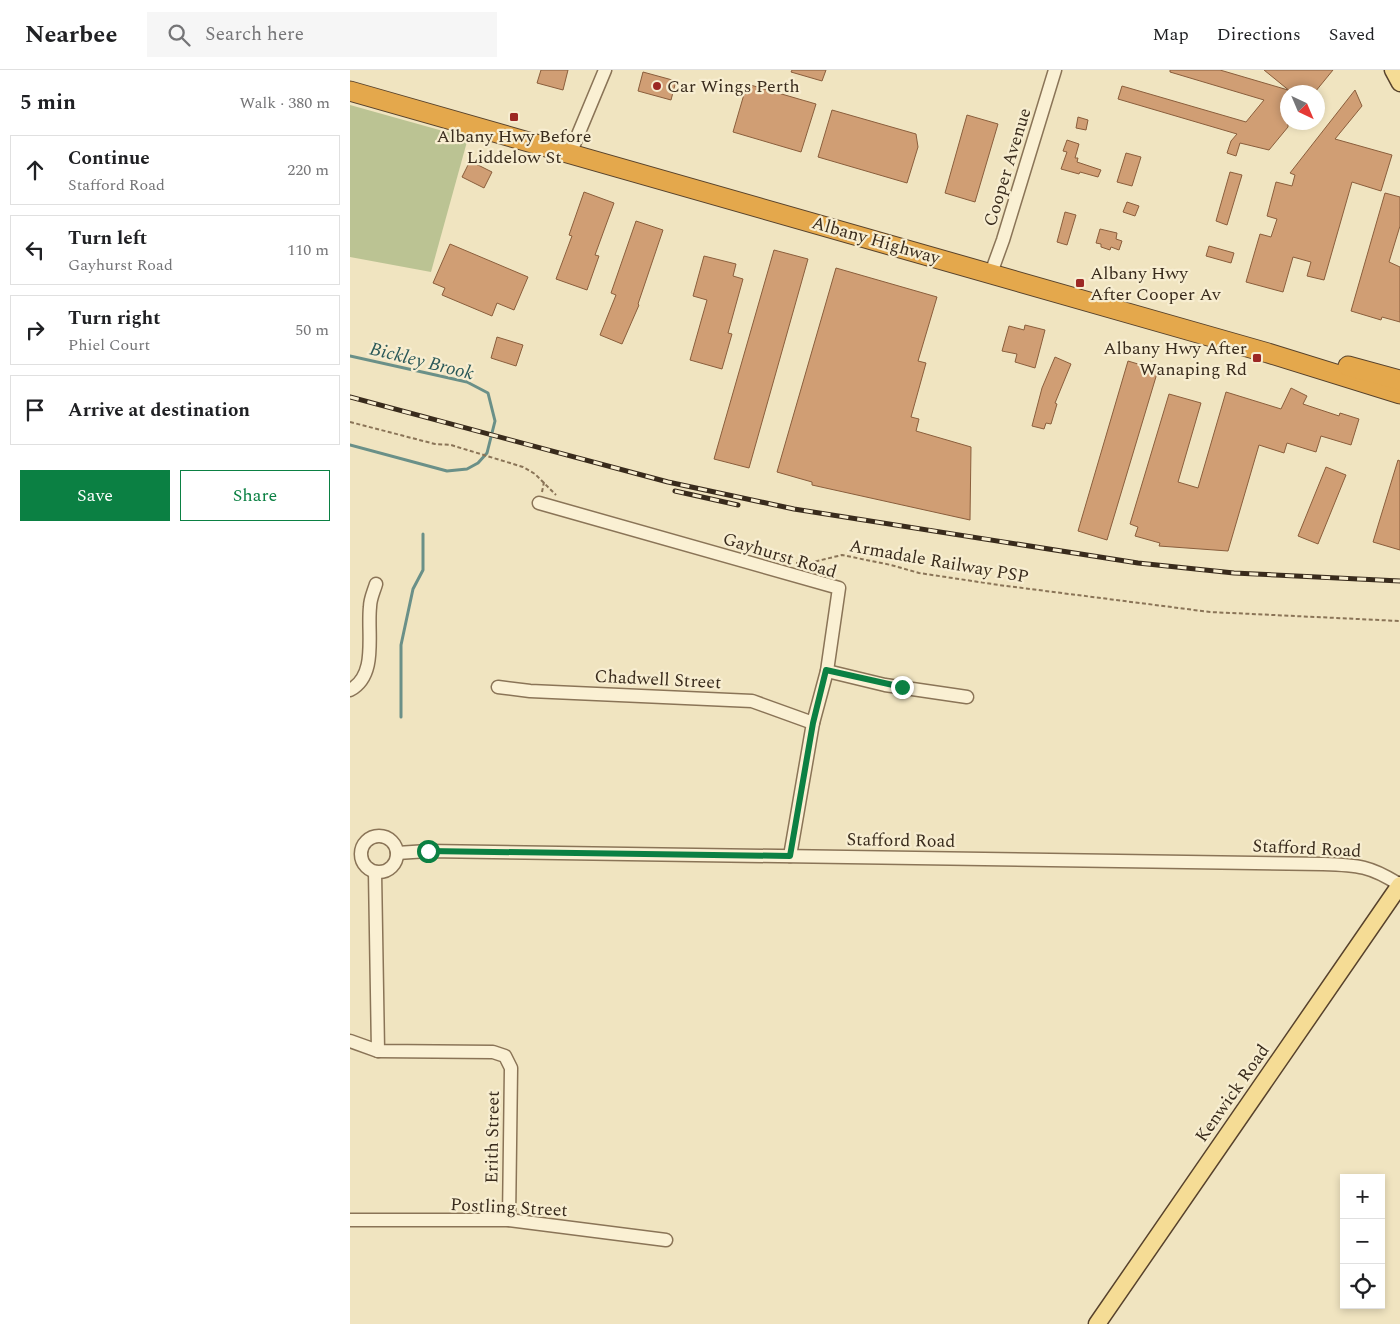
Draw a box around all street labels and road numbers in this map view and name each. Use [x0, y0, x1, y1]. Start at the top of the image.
street label: Cooper Avenue [977, 105, 1038, 230]
street label: Albany Highway [809, 209, 944, 272]
street label: Gayhurst Road [720, 525, 840, 586]
street label: Armadale Railway PSP [847, 532, 1031, 591]
street label: Chadwell Street [594, 663, 722, 696]
street label: Stafford Road [846, 826, 956, 855]
street label: Stafford Road [1252, 832, 1362, 865]
street label: Kenwick Road [1189, 1039, 1276, 1148]
street label: Erith Street [478, 1090, 507, 1184]
street label: Postling Street [450, 1191, 568, 1224]

